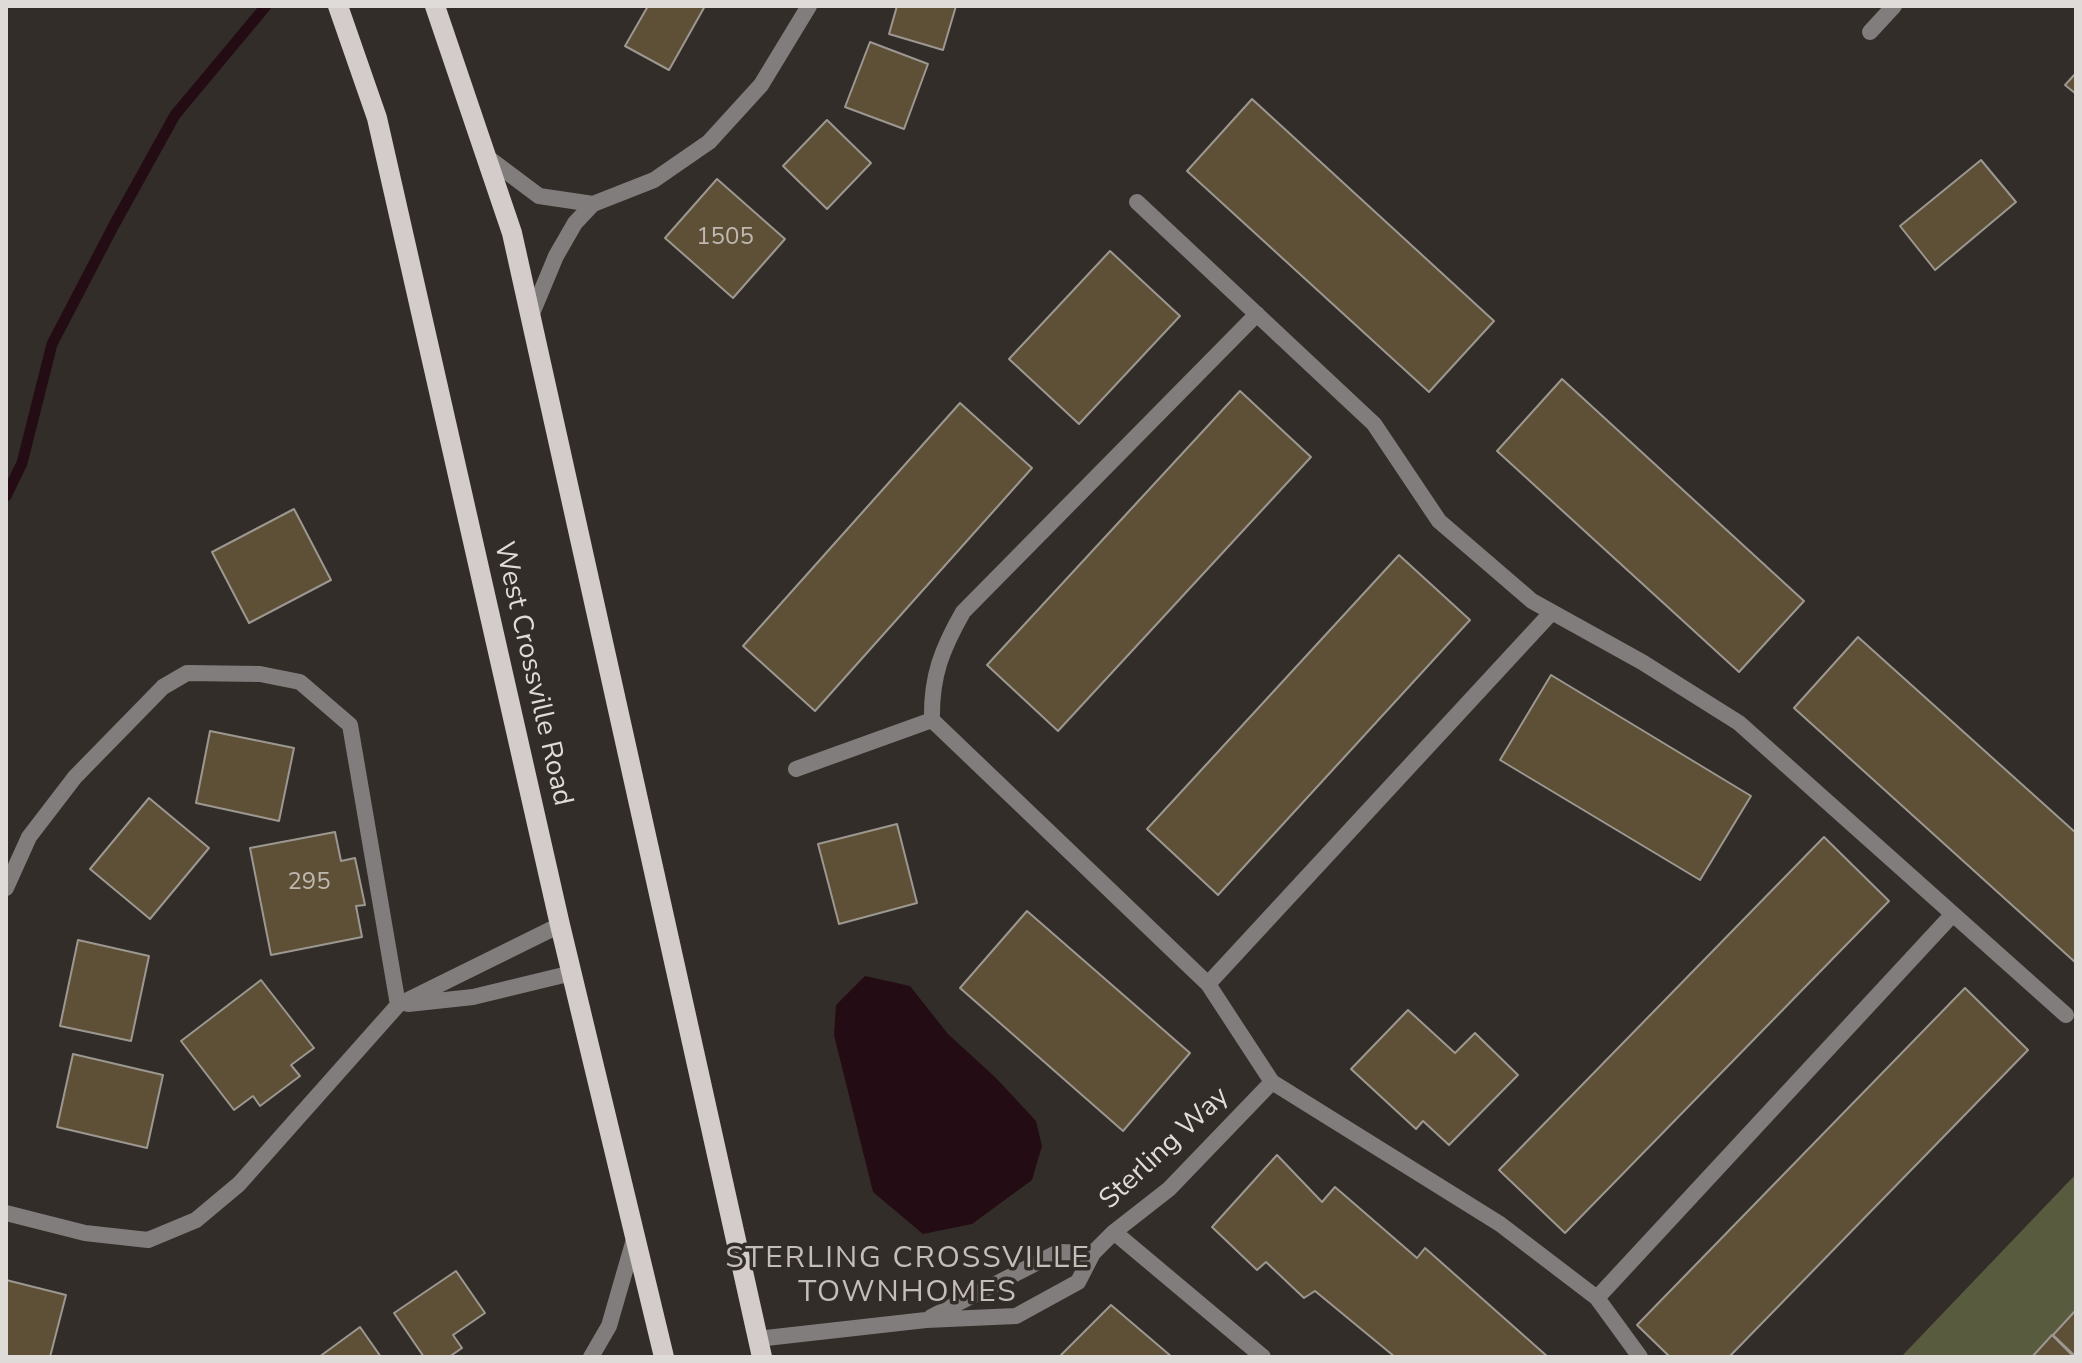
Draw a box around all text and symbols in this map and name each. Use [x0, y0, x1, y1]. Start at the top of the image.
house number: 1505 [696, 224, 754, 252]
street label: West Crossville Road [485, 539, 579, 809]
house number: 295 [287, 869, 331, 897]
street label: Sterling Way [1093, 1081, 1237, 1217]
district label: STERLING CROSSVILLE TOWNHOMES [725, 1242, 1091, 1312]

